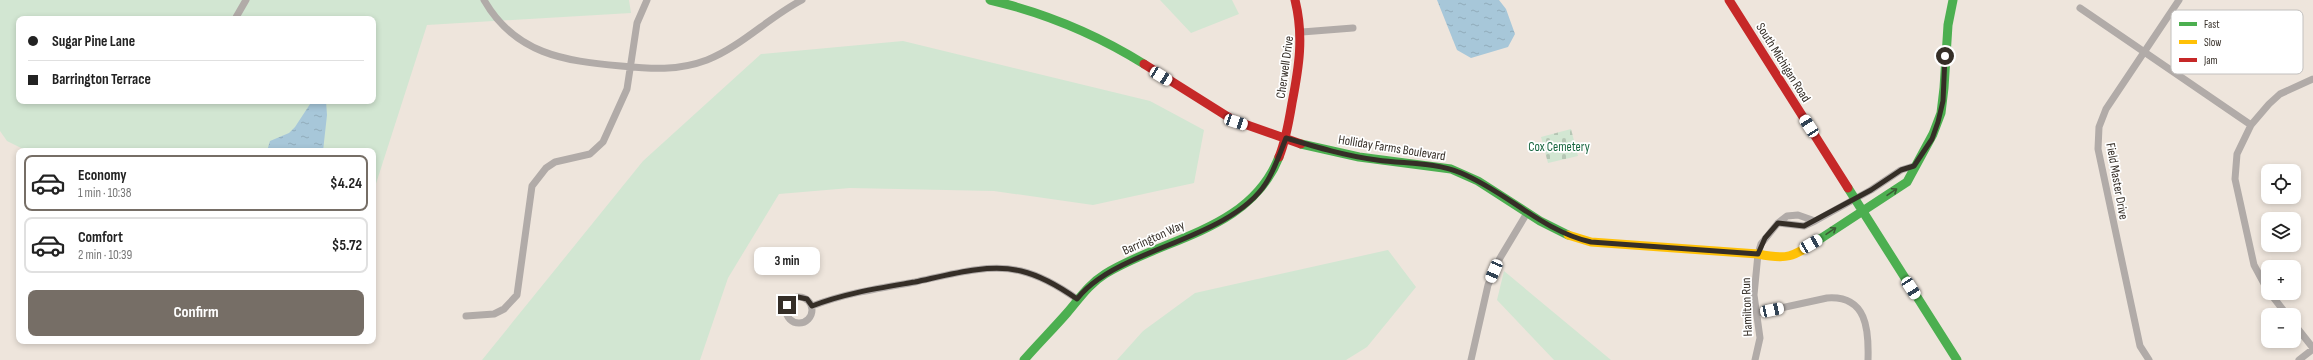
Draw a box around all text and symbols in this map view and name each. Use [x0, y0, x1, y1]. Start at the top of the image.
legend [2171, 10, 2303, 74]
text: Fast [2204, 18, 2220, 31]
street label: South Michigan Road [1752, 20, 1814, 105]
text: Sugar Pine Lane [52, 32, 135, 51]
street label: Cherwell Drive [1273, 35, 1297, 99]
text: Slow [2204, 36, 2221, 49]
route start [1936, 47, 1954, 65]
text: Jam [2203, 54, 2218, 67]
car [1148, 65, 1174, 87]
text: Barrington Terrace [52, 70, 151, 89]
car [1223, 113, 1249, 131]
car [1797, 113, 1821, 139]
street label: Holliday Farms Boulevard [1337, 132, 1447, 164]
park label: Cox Cemetery [1528, 139, 1590, 155]
street label: Field Master Drive [2102, 142, 2132, 221]
map controls [2261, 164, 2301, 348]
button: locate [2261, 164, 2301, 204]
icon: car [30, 165, 66, 201]
text: Economy [78, 166, 127, 185]
text: $4.24 [330, 174, 362, 193]
text: 1 min · 10:38 [78, 185, 131, 201]
one-way arrow [1886, 188, 1897, 196]
button: layers [2261, 212, 2301, 252]
street label: Barrington Way [1120, 217, 1187, 259]
icon: car [30, 227, 66, 263]
one-way arrow [1825, 227, 1836, 235]
text: Comfort [78, 228, 123, 247]
car [1798, 233, 1824, 255]
text: $5.72 [332, 236, 362, 255]
text: 2 min · 10:39 [78, 247, 132, 263]
callout: 3 min [754, 247, 820, 275]
text: 3 min [775, 253, 799, 269]
car [1484, 258, 1504, 284]
button: + [2261, 260, 2301, 300]
car [1899, 275, 1923, 301]
street label: Hamilton Run [1738, 277, 1756, 337]
button: Confirm [28, 290, 364, 336]
route end [778, 296, 796, 314]
car [1759, 302, 1785, 318]
button: − [2261, 308, 2301, 348]

